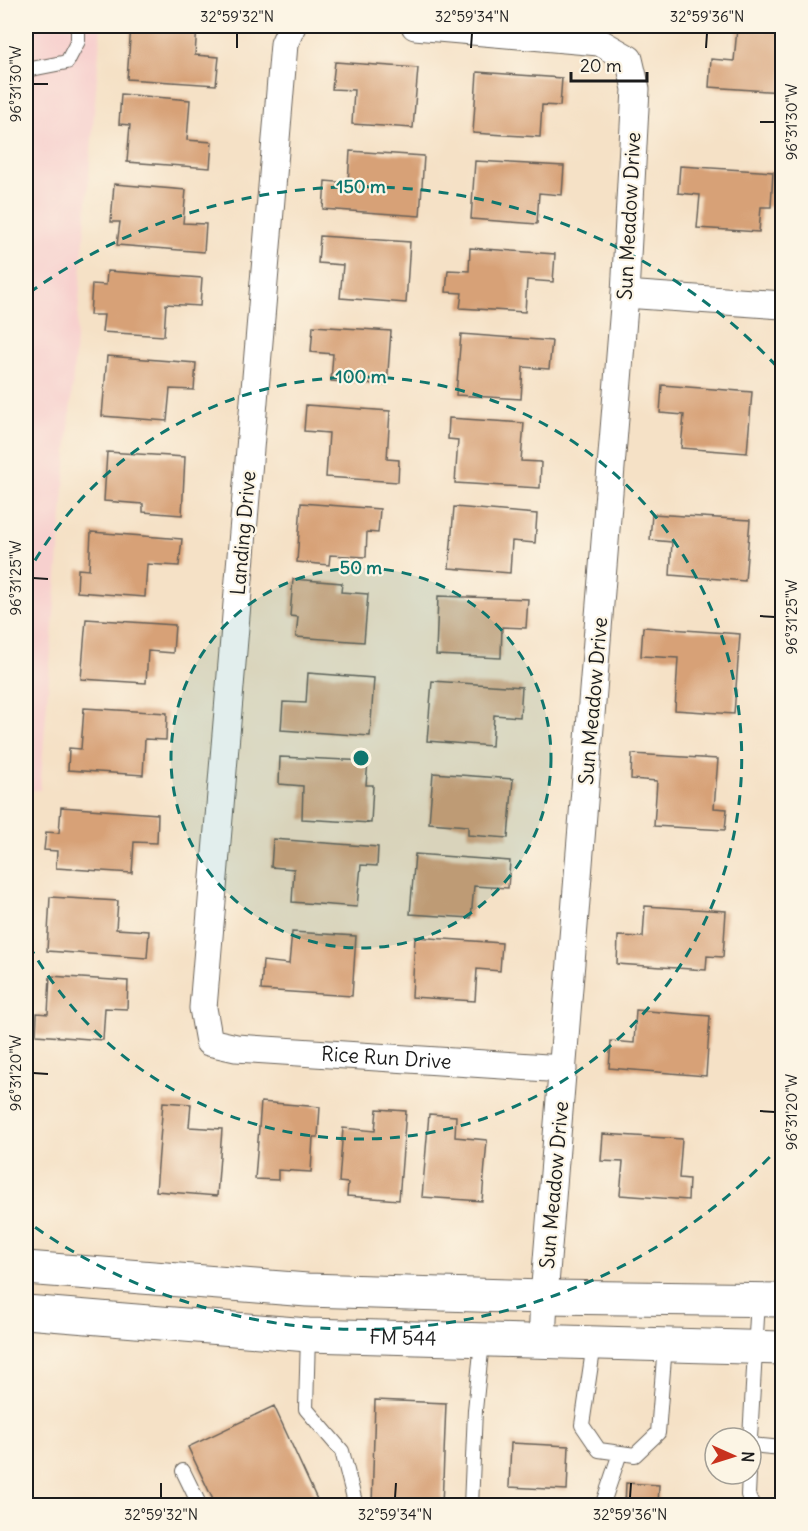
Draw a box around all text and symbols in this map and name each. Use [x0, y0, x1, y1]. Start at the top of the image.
text: 32°59'32"N [200, 7, 274, 26]
text: 32°59'34"N [435, 7, 509, 26]
text: 32°59'36"N [670, 7, 744, 26]
text: 96°31'30"W [6, 45, 25, 122]
scale bar [571, 45, 648, 83]
text: 20 m [580, 54, 622, 77]
text: 96°31'30"W [782, 83, 801, 160]
street label: Sun Meadow Drive [612, 131, 645, 301]
text: 150 m [336, 175, 386, 198]
text: 100 m [336, 365, 387, 388]
street label: Landing Drive [225, 470, 260, 596]
text: 96°31'25"W [6, 540, 25, 616]
text: 50 m [340, 556, 382, 579]
text: 96°31'25"W [782, 579, 801, 655]
street label: Sun Meadow Drive [573, 616, 612, 786]
centre of rings [351, 748, 371, 768]
text: 96°31'20"W [6, 1034, 25, 1111]
street label: Rice Run Drive [320, 1041, 452, 1074]
text: 96°31'20"W [782, 1073, 801, 1150]
street label: Sun Meadow Drive [534, 1100, 573, 1270]
street label: FM 544 [369, 1324, 437, 1351]
north arrow [703, 1426, 763, 1486]
text: N [738, 1451, 758, 1463]
text: 32°59'32"N [124, 1505, 198, 1524]
text: 32°59'34"N [358, 1505, 432, 1524]
text: 32°59'36"N [593, 1505, 667, 1524]

